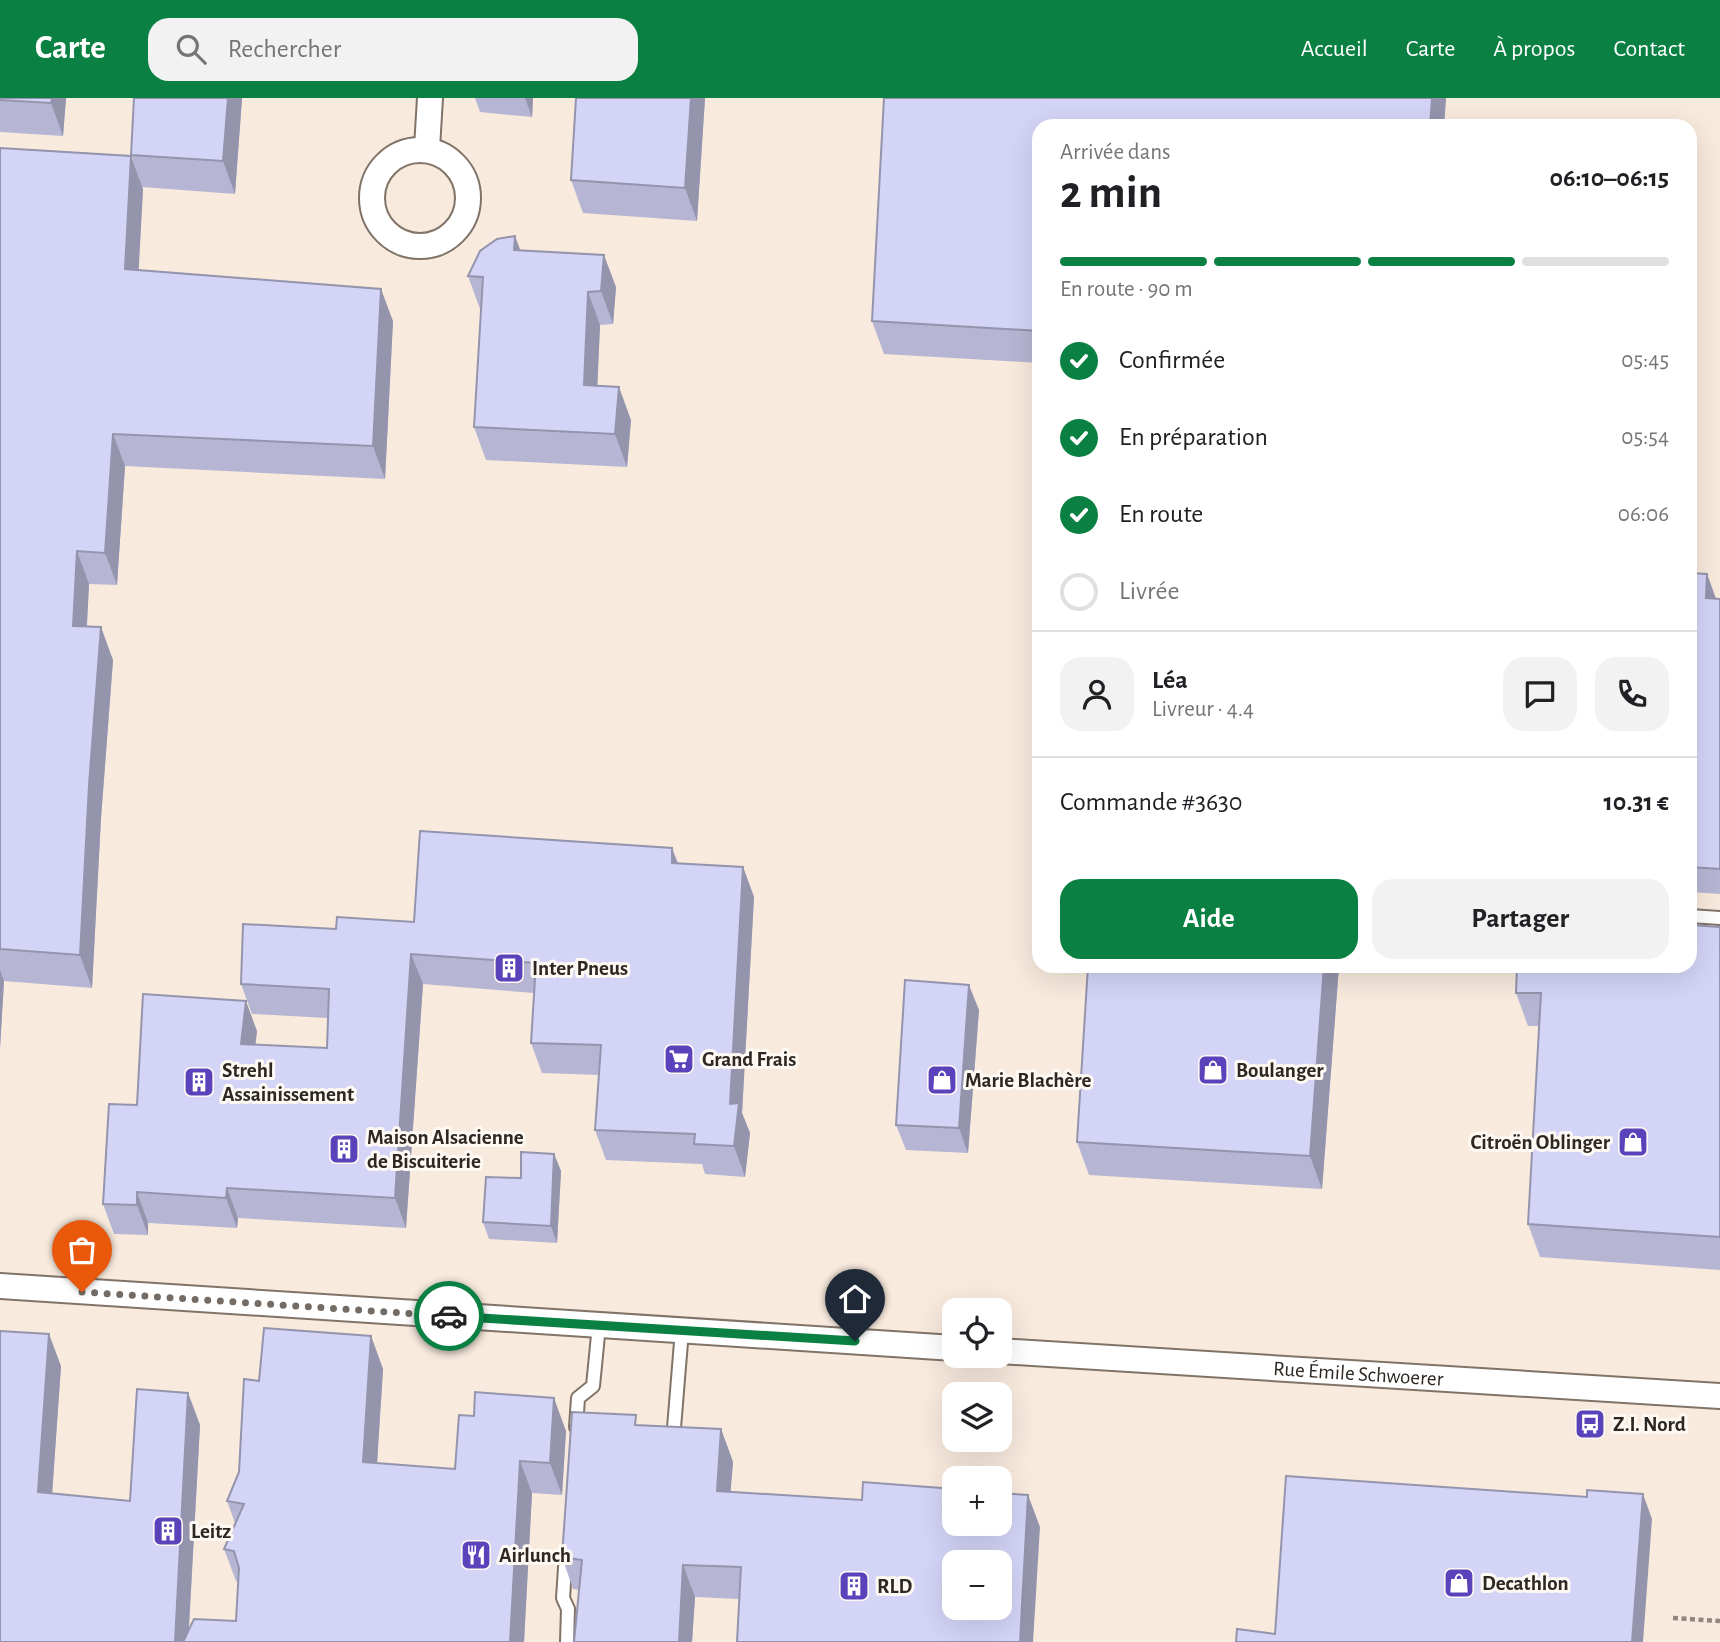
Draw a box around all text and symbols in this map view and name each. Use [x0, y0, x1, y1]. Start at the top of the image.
search box [148, 18, 638, 81]
icon: search [172, 30, 210, 68]
text: Carte [35, 32, 106, 65]
text: Rechercher [228, 36, 341, 62]
text: Accueil [1301, 37, 1368, 61]
text: Carte [1406, 37, 1455, 61]
text: À propos [1493, 37, 1575, 61]
text: Contact [1613, 37, 1685, 61]
text: Arrivée dans [1060, 141, 1171, 164]
text: 06:10–06:15 [1549, 165, 1669, 191]
text: 2 min [1060, 170, 1162, 216]
text: En route · 90 m [1060, 278, 1193, 301]
icon: check [1060, 342, 1098, 380]
text: Confirmée [1119, 347, 1225, 373]
text: 05:45 [1621, 349, 1669, 372]
icon: check [1060, 419, 1098, 457]
text: En préparation [1119, 424, 1268, 450]
text: 05:54 [1621, 426, 1669, 449]
icon: check [1060, 496, 1098, 534]
text: En route [1119, 501, 1203, 527]
text: 06:06 [1618, 503, 1669, 526]
text: Livrée [1119, 578, 1179, 604]
button: person [1060, 657, 1134, 731]
button: chat [1503, 657, 1577, 731]
button: phone [1595, 657, 1669, 731]
text: Léa [1152, 667, 1188, 693]
text: Livreur · 4.4 [1152, 698, 1254, 721]
text: Commande #3630 [1060, 789, 1243, 815]
text: 10.31 € [1604, 789, 1669, 815]
button: Aide [1060, 879, 1358, 959]
button: Partager [1372, 879, 1669, 959]
building icon: Inter Pneus [492, 951, 526, 985]
place label: Inter Pneus [532, 958, 628, 979]
supermarket icon: Grand Frais [662, 1042, 696, 1076]
place label: Grand Frais [702, 1049, 796, 1070]
shop icon: Boulanger [1196, 1053, 1230, 1087]
place label: Strehl Assainissement [222, 1060, 354, 1105]
place label: Boulanger [1236, 1060, 1324, 1081]
shop icon: Marie Blachère [925, 1063, 959, 1097]
building icon: Strehl Assainissement [182, 1065, 216, 1099]
place label: Marie Blachère [965, 1070, 1092, 1091]
shop icon: Citroën Oblinger [1616, 1125, 1650, 1159]
place label: Maison Alsacienne de Biscuiterie [367, 1127, 524, 1172]
building icon: Maison Alsacienne de Biscuiterie [327, 1132, 361, 1166]
place label: Citroën Oblinger [1470, 1132, 1611, 1153]
pin [52, 1220, 112, 1292]
icon: bag [63, 1231, 101, 1269]
pin [825, 1269, 885, 1341]
icon: home [836, 1280, 874, 1318]
courier [414, 1281, 484, 1351]
icon: car [430, 1297, 468, 1335]
map controls [942, 1298, 1012, 1620]
button: locate [942, 1298, 1012, 1368]
street label: Rue Émile Schwoerer [1273, 1358, 1444, 1389]
button: layers [942, 1382, 1012, 1452]
bus stop icon: Z.I. Nord [1573, 1407, 1607, 1441]
place label: Z.I. Nord [1613, 1414, 1686, 1435]
button: + [942, 1466, 1012, 1536]
building icon: Leitz [151, 1514, 185, 1548]
place label: Leitz [191, 1521, 231, 1542]
restaurant icon: Airlunch [459, 1538, 493, 1572]
place label: Airlunch [499, 1545, 571, 1566]
button: − [942, 1550, 1012, 1620]
shop icon: Decathlon [1442, 1566, 1476, 1600]
building icon: RLD [837, 1569, 871, 1603]
place label: Decathlon [1482, 1573, 1569, 1594]
place label: RLD [877, 1576, 912, 1597]

